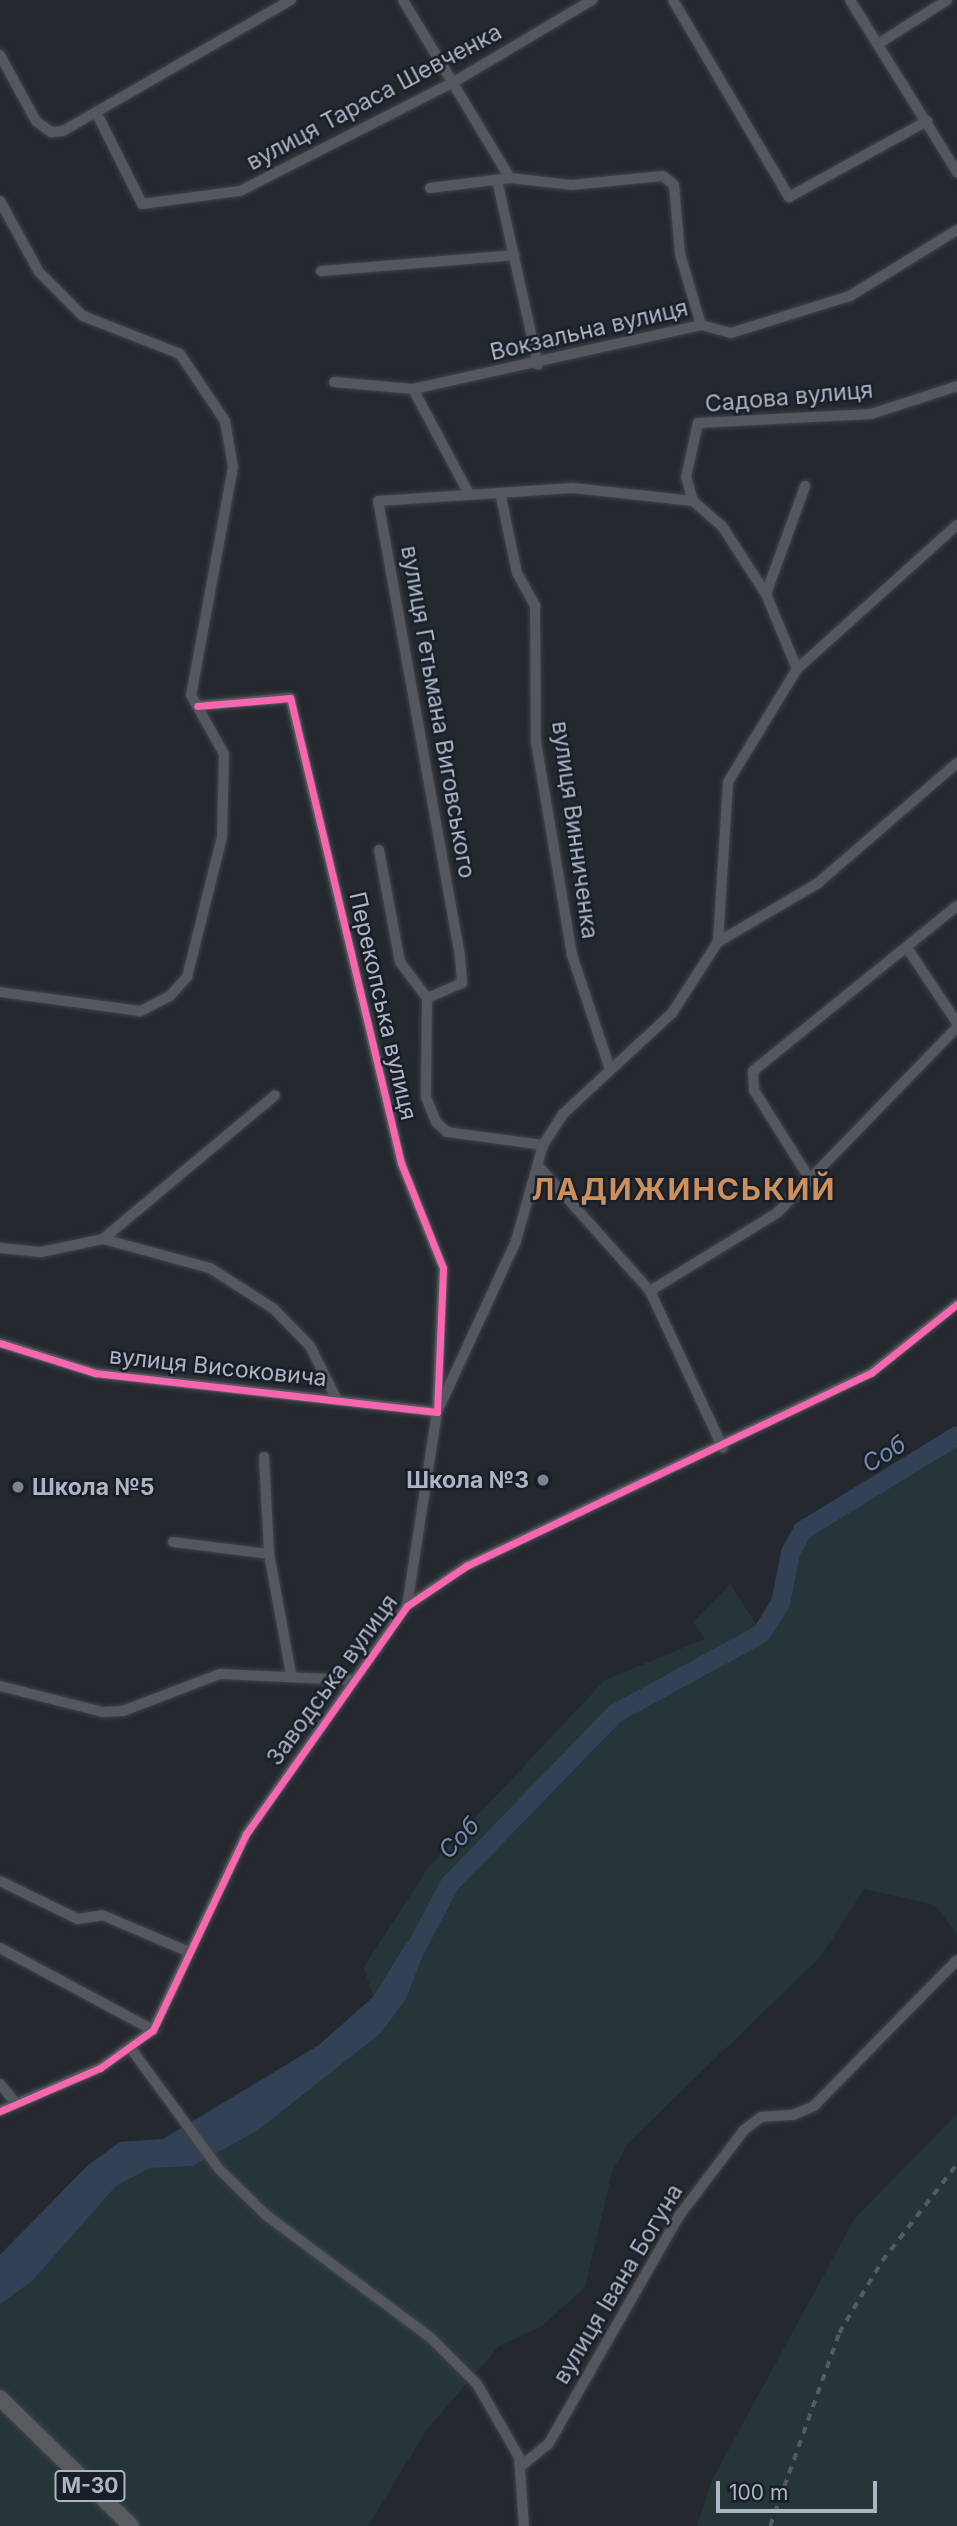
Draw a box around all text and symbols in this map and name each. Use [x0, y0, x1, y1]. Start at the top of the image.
street label: вулиця Тараса Шевченка [242, 18, 506, 176]
street label: Вокзальна вулиця [487, 294, 691, 366]
street label: Садова вулиця [704, 376, 874, 418]
street label: вулиця Гетьмана Виговського [395, 543, 481, 881]
street label: вулиця Винниченка [546, 719, 604, 941]
street label: Перекопська вулиця [343, 889, 423, 1123]
district label: ЛАДИЖИНСЬКИЙ [533, 1171, 835, 1207]
street label: вулиця Високовича [108, 1342, 328, 1392]
water label: Соб [857, 1430, 911, 1478]
place label: Школа №3 [406, 1466, 529, 1494]
marker: Школа №3 [535, 1472, 551, 1488]
place label: Школа №5 [32, 1473, 154, 1501]
marker: Школа №5 [10, 1479, 26, 1495]
street label: Заводська вулиця [261, 1589, 403, 1771]
water label: Соб [433, 1811, 485, 1865]
street label: вулиця Івана Богуна [547, 2179, 689, 2389]
scale bar [719, 2466, 880, 2510]
road number: М-30 [53, 2468, 127, 2504]
text: 100 m [729, 2480, 788, 2505]

